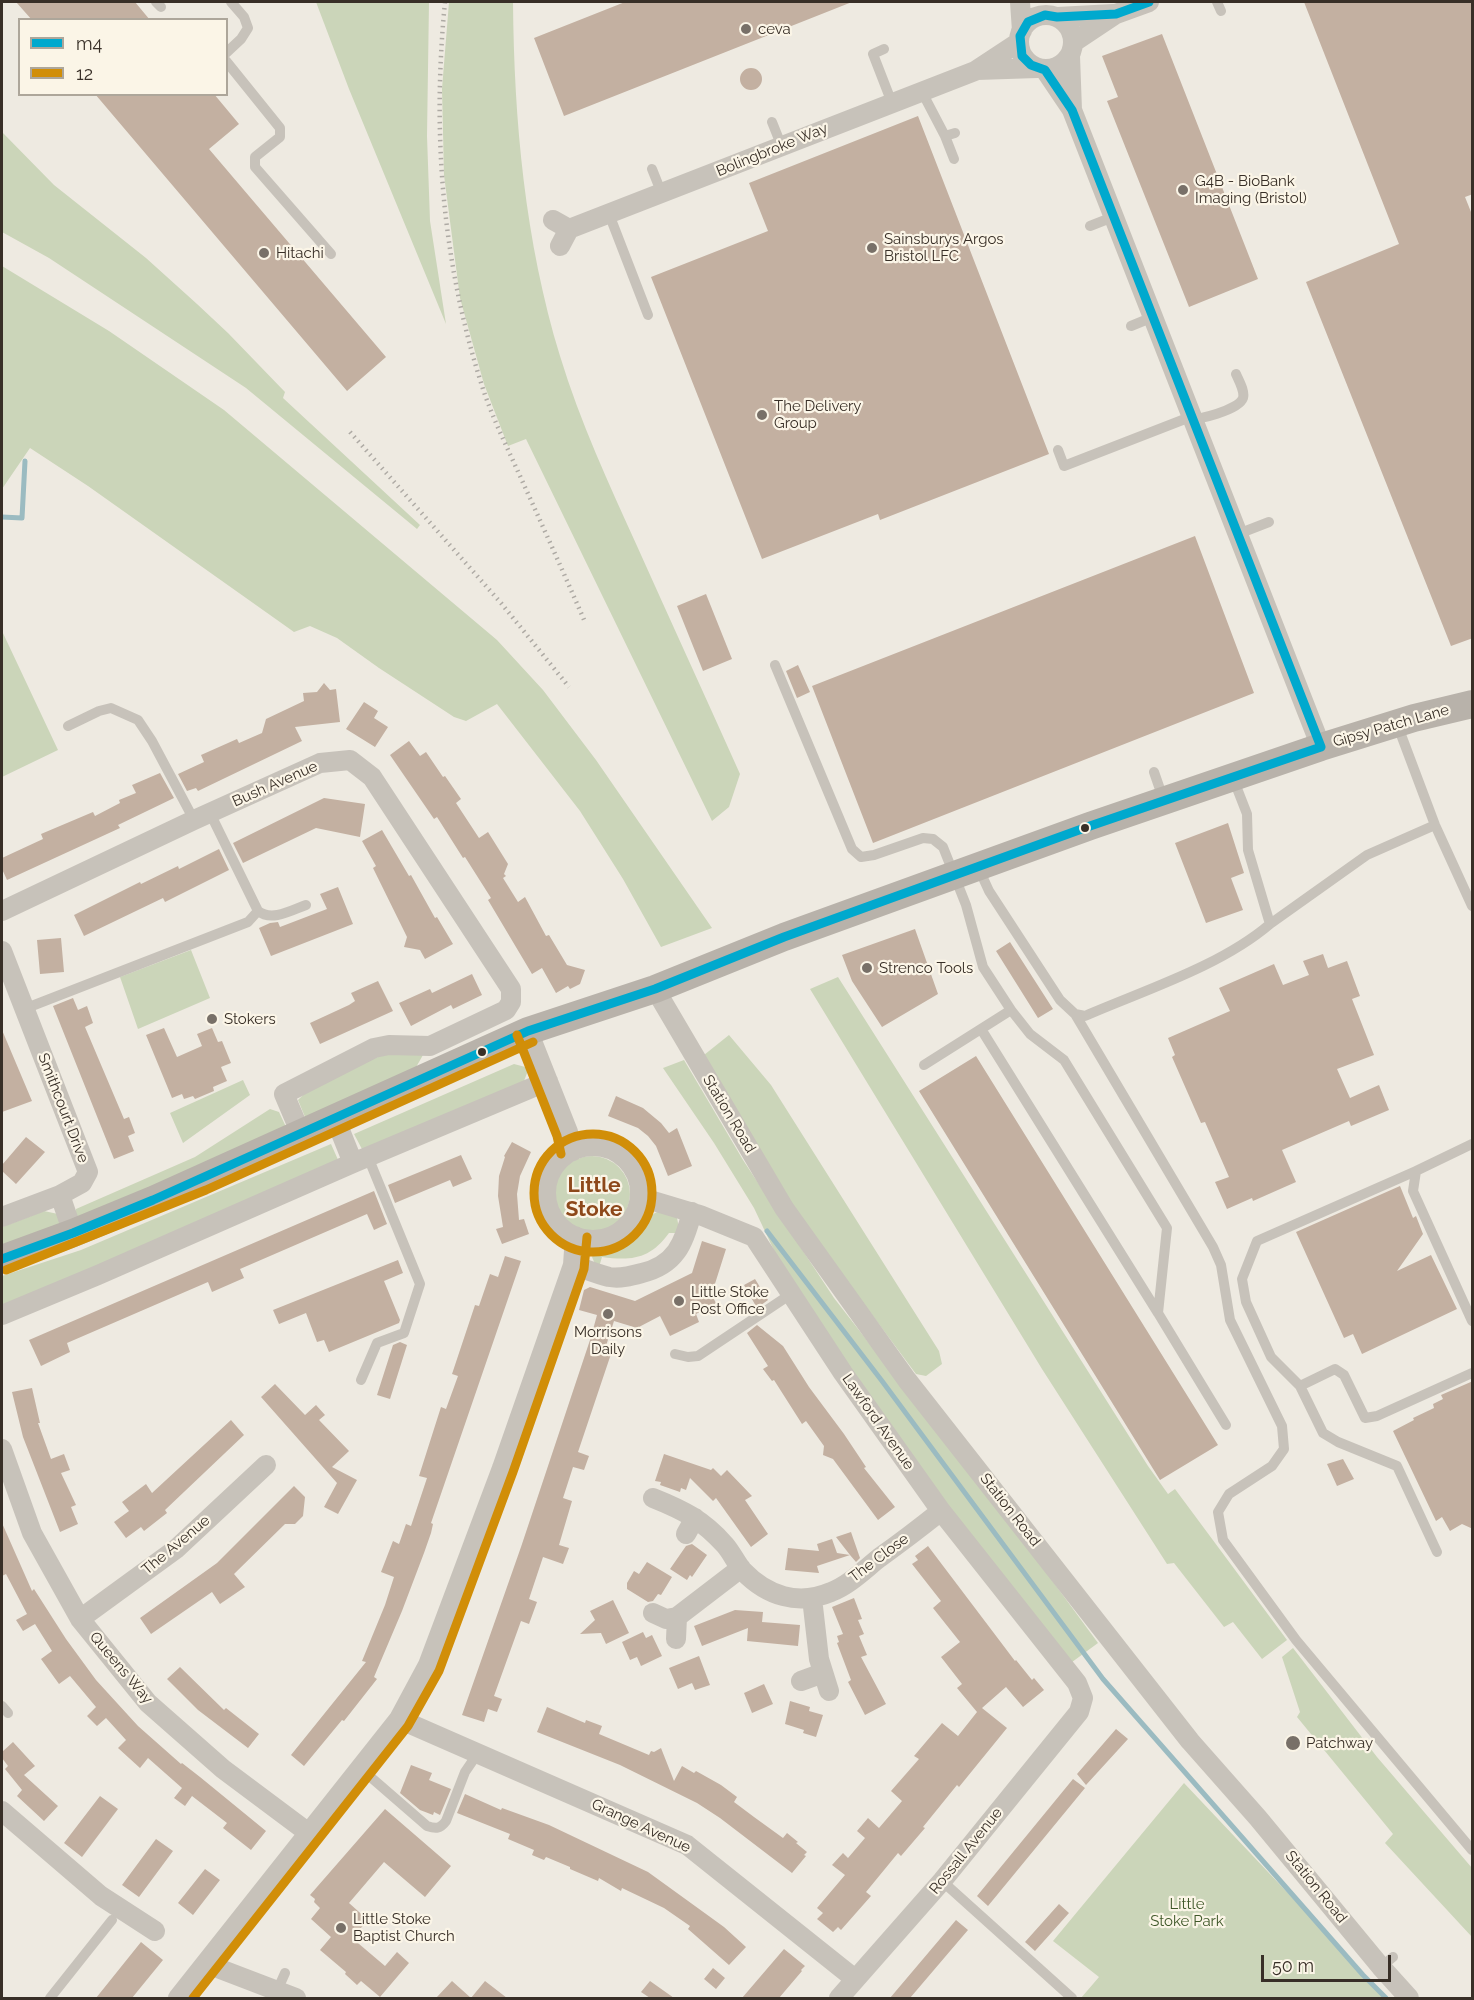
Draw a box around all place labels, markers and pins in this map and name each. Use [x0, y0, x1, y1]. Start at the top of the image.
place label: ceva [758, 20, 791, 38]
marker: ceva [739, 22, 753, 36]
place label: G4B - BioBank Imaging (Bristol) [1195, 172, 1307, 207]
marker: G4B - BioBank Imaging (Bristol) [1176, 183, 1190, 197]
place label: Sainsburys Argos Bristol LFC [884, 230, 1004, 265]
marker: Sainsburys Argos Bristol LFC [865, 241, 879, 255]
place label: Hitachi [276, 244, 324, 262]
marker: Hitachi [257, 246, 271, 260]
place label: The Delivery Group [774, 397, 861, 432]
marker: The Delivery Group [755, 408, 769, 422]
unlabelled marker [1079, 822, 1091, 834]
place label: Strenco Tools [879, 959, 973, 977]
marker: Strenco Tools [860, 961, 874, 975]
place label: Stokers [224, 1010, 276, 1028]
marker: Stokers [205, 1012, 219, 1026]
unlabelled marker [476, 1046, 488, 1058]
place label: Little Stoke Post Office [691, 1283, 769, 1318]
marker: Little Stoke Post Office [672, 1294, 686, 1308]
marker: Morrisons Daily [601, 1307, 615, 1321]
place label: Morrisons Daily [574, 1323, 642, 1358]
marker: Patchway [1284, 1734, 1302, 1752]
place label: Patchway [1306, 1734, 1373, 1752]
place label: Little Stoke Baptist Church [353, 1910, 455, 1945]
marker: Little Stoke Baptist Church [334, 1921, 348, 1935]

